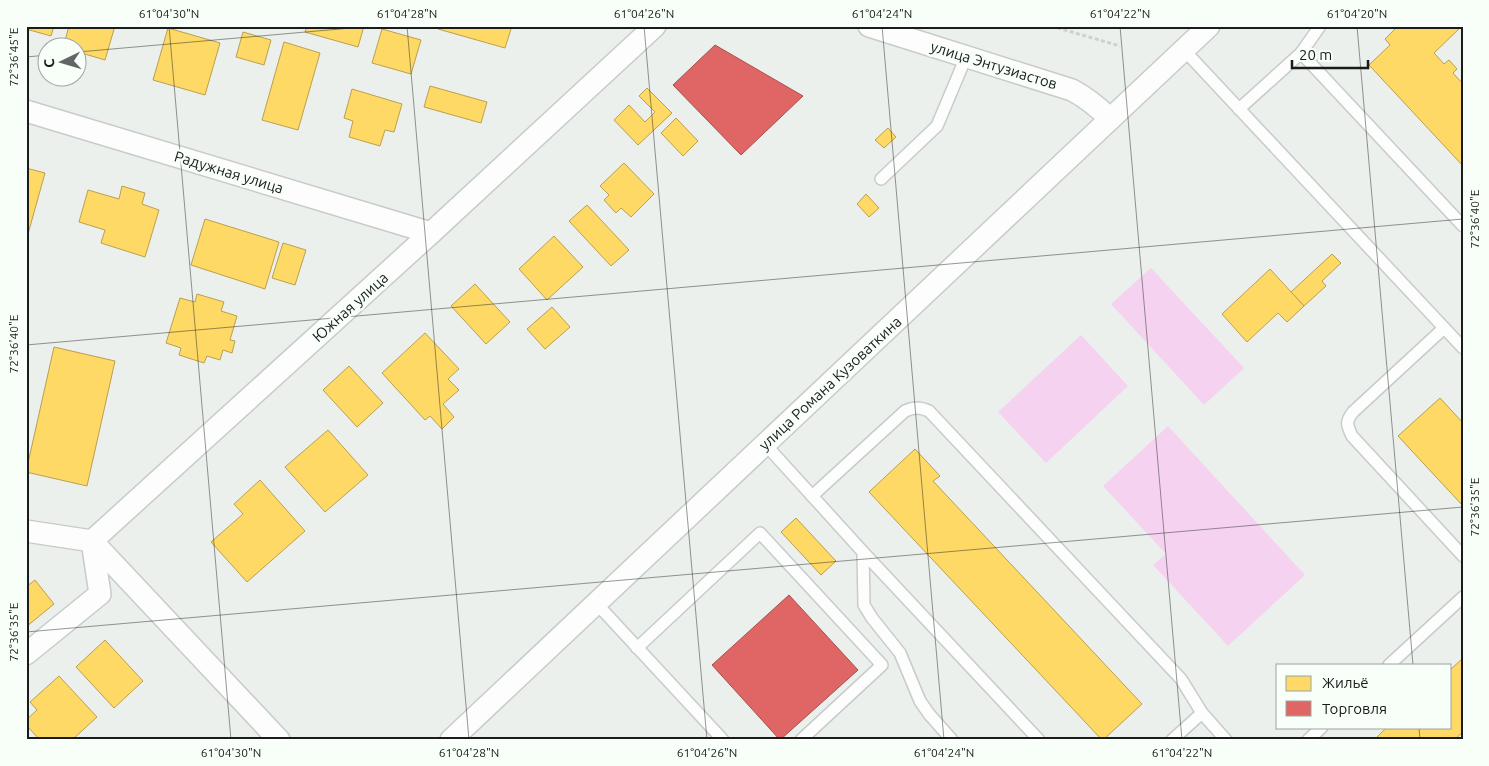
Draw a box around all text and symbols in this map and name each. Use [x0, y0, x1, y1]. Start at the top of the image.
text: 61°04'30"N [139, 7, 199, 20]
text: 61°04'28"N [377, 7, 437, 20]
text: 61°04'26"N [614, 7, 674, 20]
text: 61°04'24"N [852, 7, 912, 20]
text: 61°04'22"N [1090, 7, 1150, 20]
text: 61°04'20"N [1327, 7, 1387, 20]
text: 72°36'45"E [7, 27, 20, 86]
north arrow [38, 38, 88, 88]
street label: улица Энтузиастов [929, 38, 1059, 92]
scale bar [1292, 38, 1368, 70]
text: 20 m [1299, 46, 1332, 63]
text: С [41, 58, 57, 68]
street label: Радужная улица [172, 147, 286, 197]
text: 72°36'40"E [1468, 189, 1481, 248]
street label: Южная улица [309, 269, 391, 345]
street label: улица Романа Кузоваткина [755, 313, 905, 453]
text: 72°36'40"E [7, 314, 20, 373]
text: 72°36'35"E [1468, 477, 1481, 536]
text: 72°36'35"E [7, 602, 20, 661]
legend [1276, 664, 1452, 728]
text: Жильё [1322, 674, 1369, 691]
text: Торговля [1322, 700, 1387, 717]
text: 61°04'30"N [201, 746, 261, 759]
text: 61°04'28"N [439, 746, 499, 759]
text: 61°04'26"N [677, 746, 737, 759]
text: 61°04'24"N [914, 746, 974, 759]
text: 61°04'22"N [1152, 746, 1212, 759]

